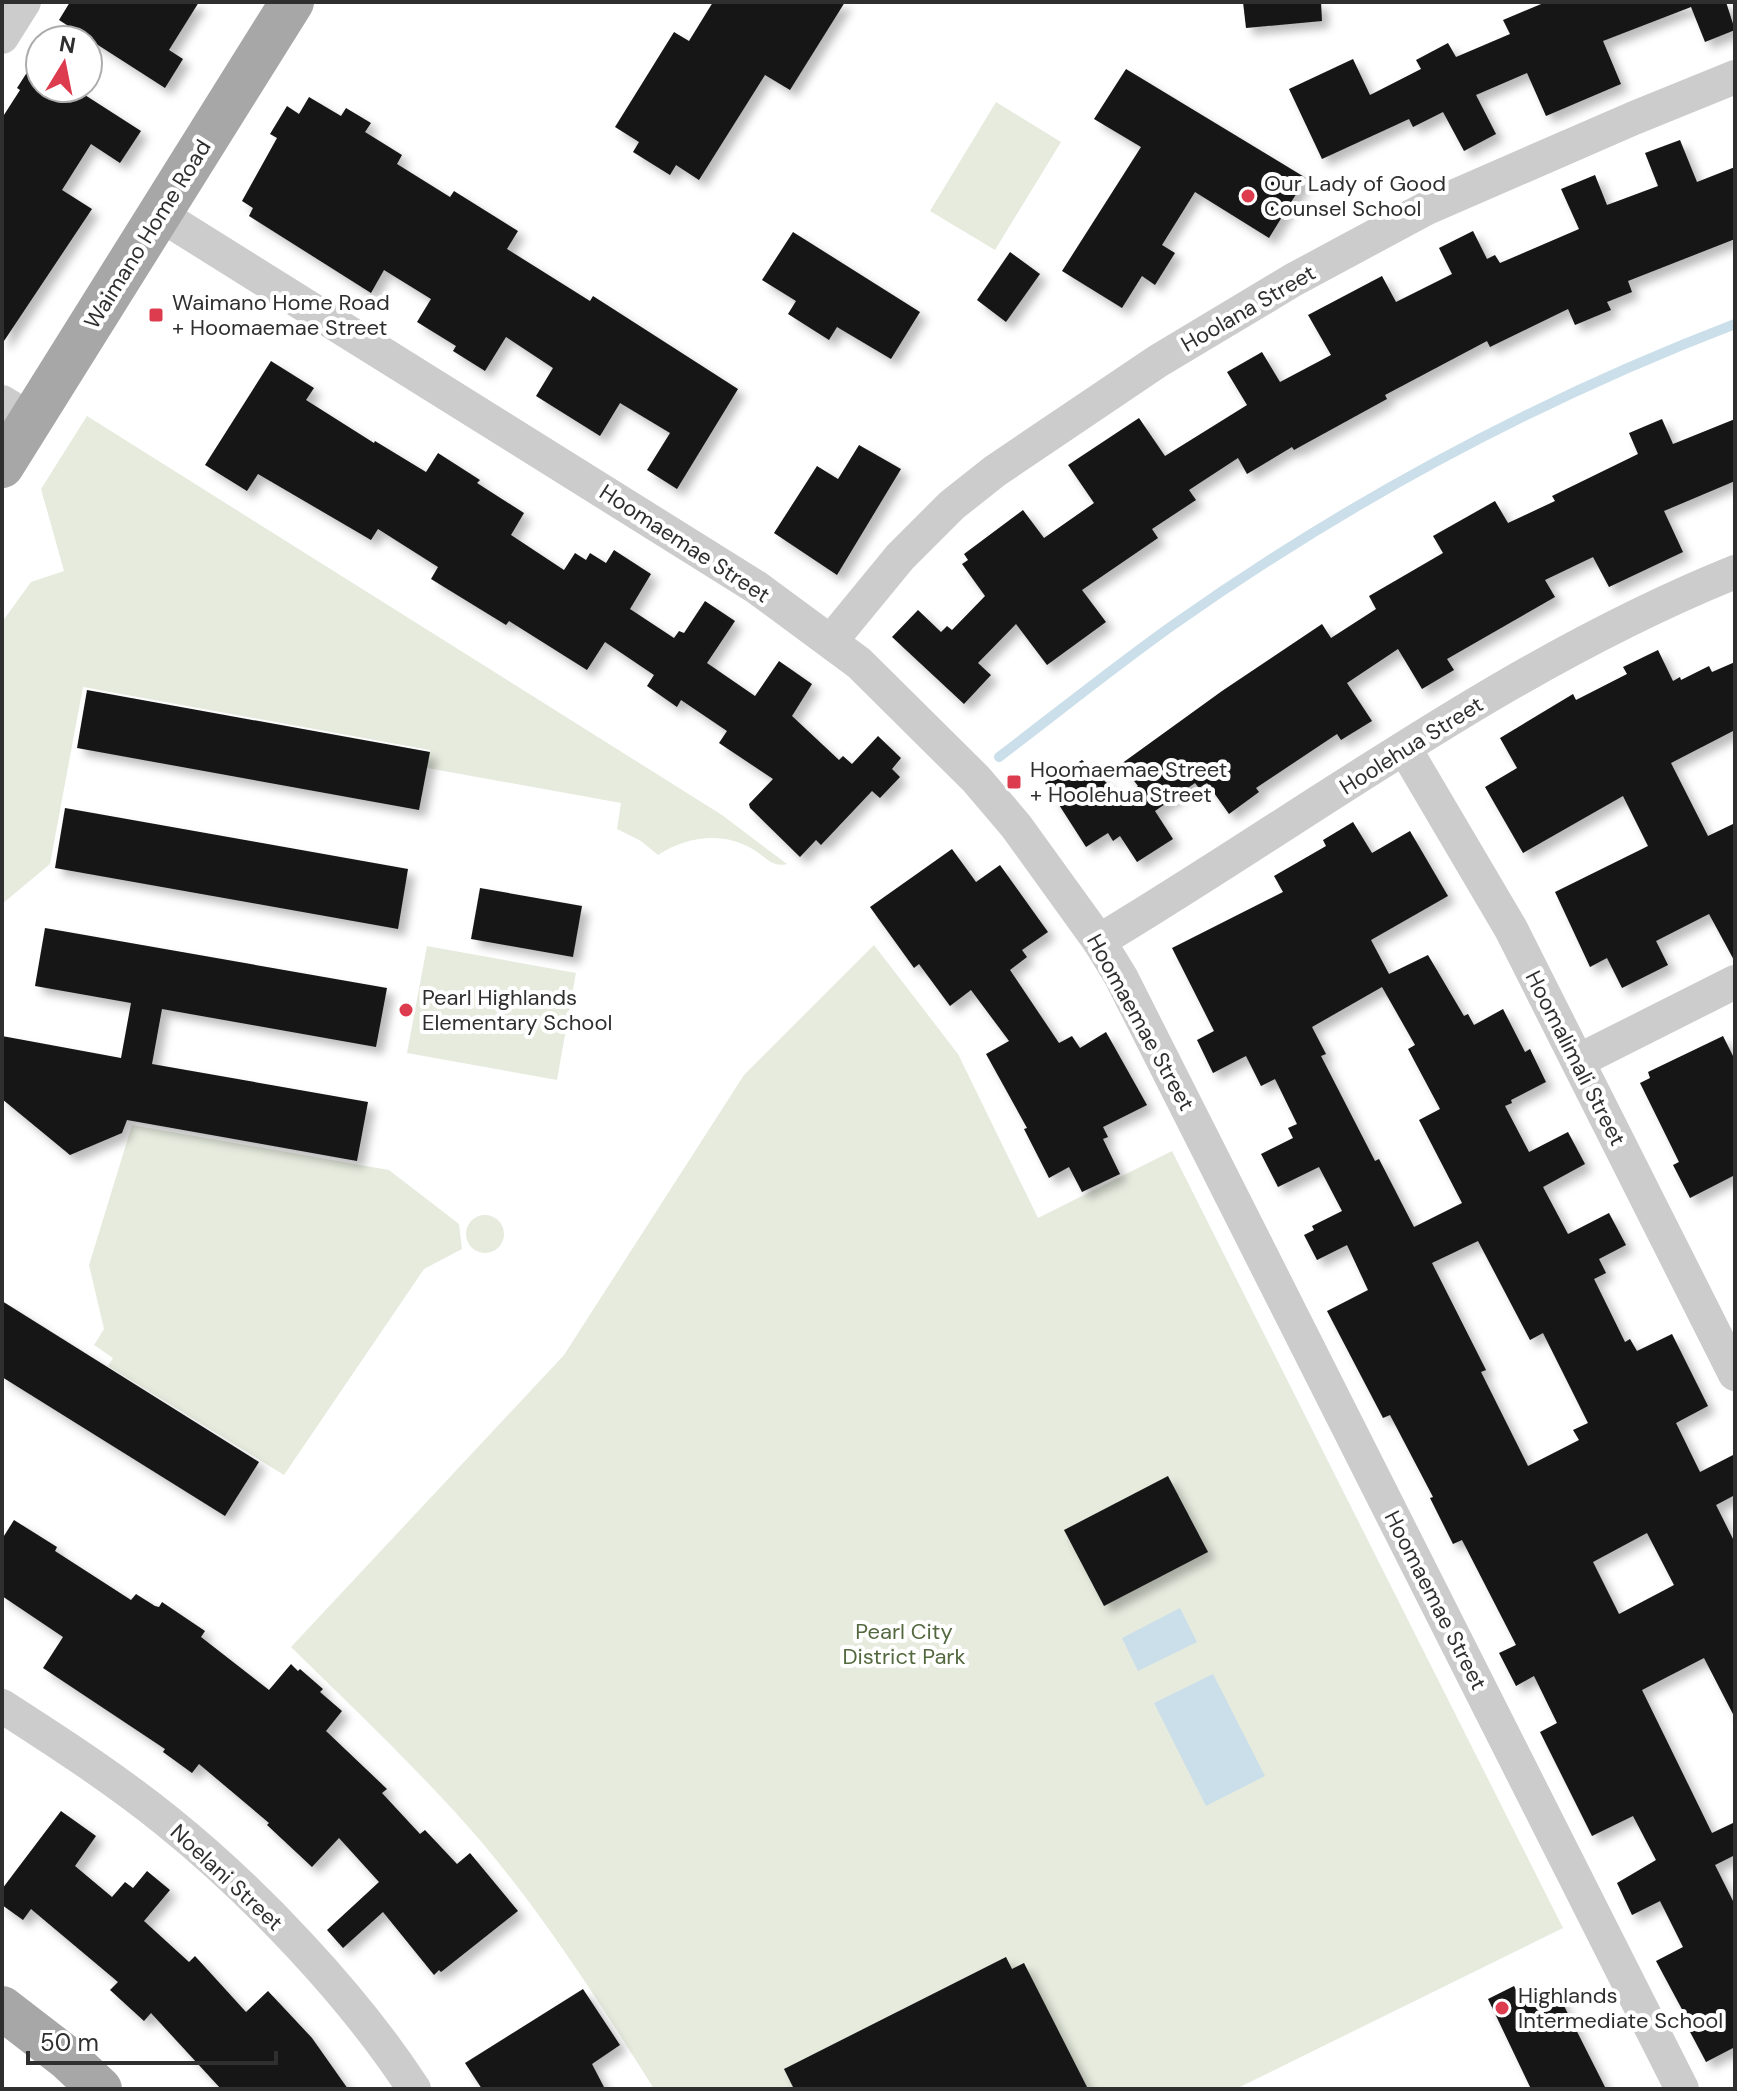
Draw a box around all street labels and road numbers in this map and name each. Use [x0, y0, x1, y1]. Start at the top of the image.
street label: Waimano Home Road [77, 134, 217, 334]
street label: Hoolana Street [1176, 258, 1321, 359]
street label: Hoomaemae Street [594, 477, 775, 609]
street label: Hoolehua Street [1334, 690, 1488, 801]
street label: Hoomaemae Street [1080, 929, 1201, 1116]
street label: Hoomalimali Street [1519, 966, 1632, 1151]
street label: Hoomaemae Street [1378, 1506, 1493, 1695]
street label: Noelani Street [164, 1818, 289, 1937]

